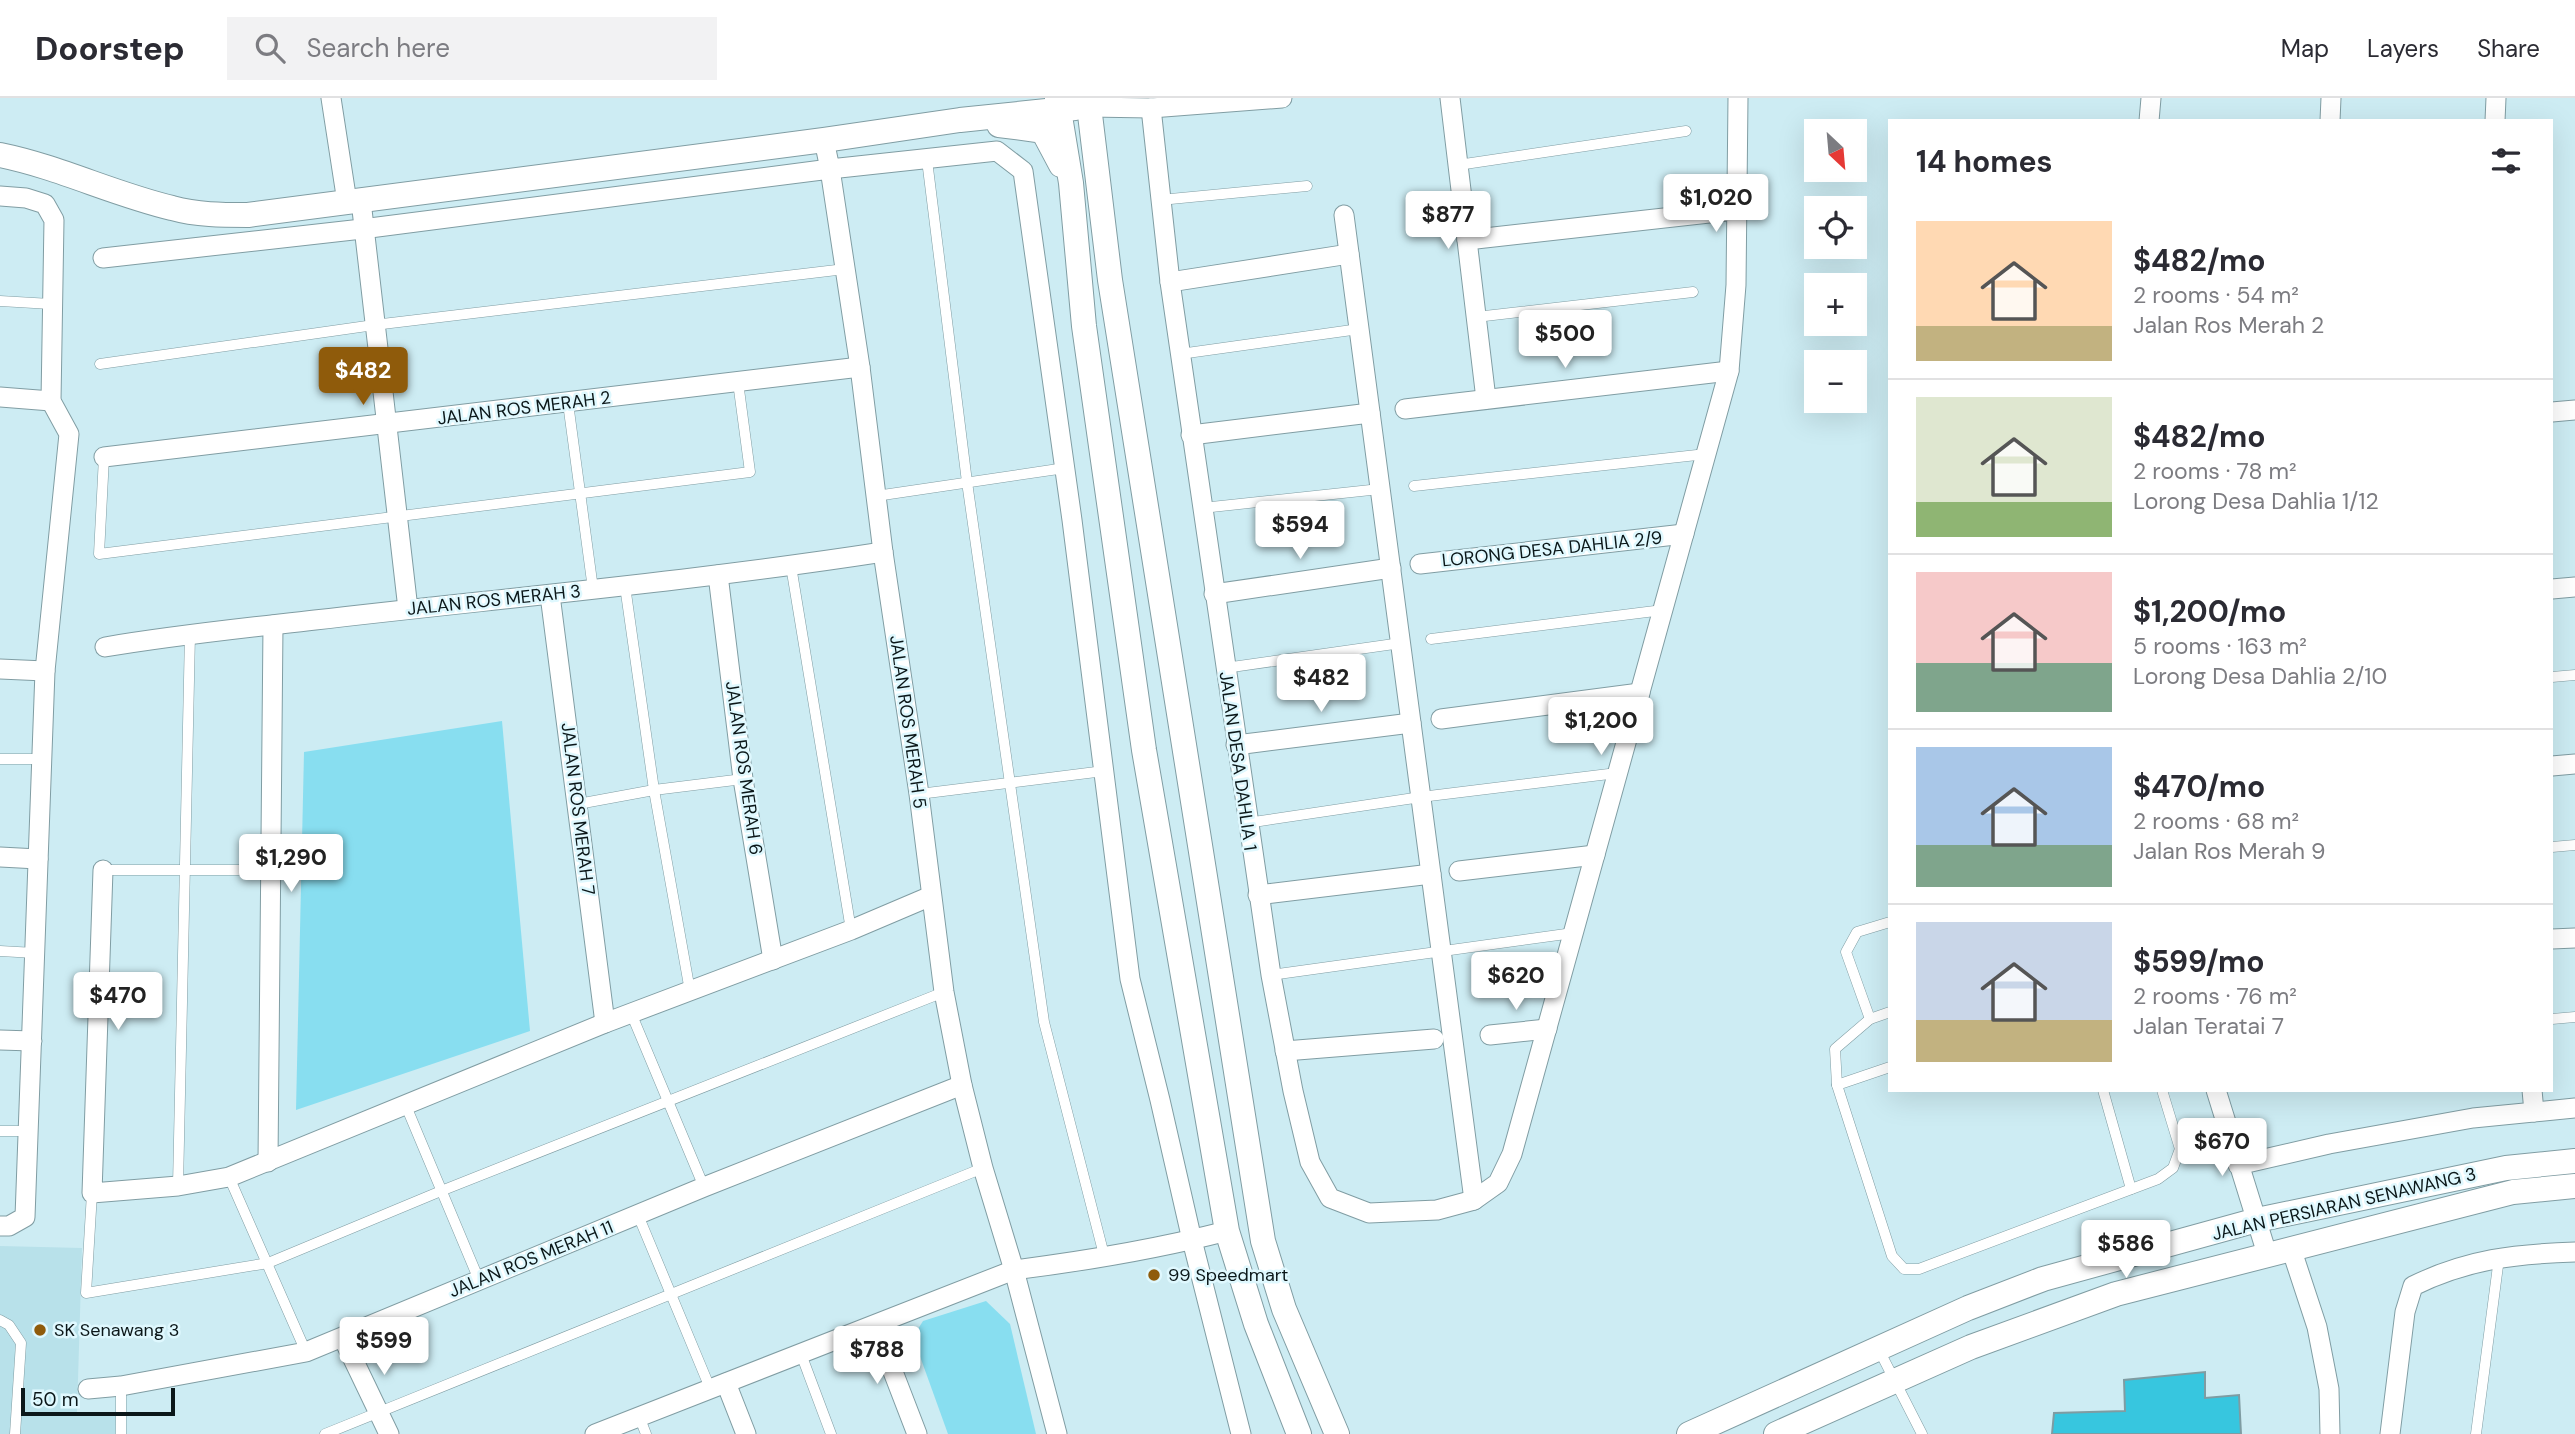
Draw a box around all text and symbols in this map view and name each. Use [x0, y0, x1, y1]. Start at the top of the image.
search box [227, 17, 717, 80]
text: Doorstep [35, 27, 185, 70]
icon: search [251, 29, 289, 67]
text: Search here [307, 31, 450, 65]
text: Map [2281, 33, 2329, 64]
text: Layers [2367, 33, 2439, 64]
text: Share [2477, 33, 2540, 64]
north arrow [1804, 119, 1867, 182]
map controls [1804, 119, 1867, 413]
text: 14 homes [1916, 142, 2053, 181]
icon: filters [2487, 142, 2525, 180]
pin: $1,020 [1659, 174, 1773, 234]
text: $1,020 [1679, 182, 1753, 212]
pin: $877 [1407, 192, 1489, 251]
button: locate [1804, 196, 1867, 259]
text: $877 [1422, 199, 1474, 229]
text: $482/mo [2133, 241, 2265, 280]
icon: home [1972, 249, 2056, 333]
button: + [1804, 273, 1867, 336]
text: 2 rooms · 54 m² [2133, 280, 2299, 310]
pin: $500 [1524, 310, 1606, 370]
text: Jalan Ros Merah 2 [2133, 310, 2324, 340]
text: $500 [1535, 318, 1595, 348]
pin: $482 [322, 348, 404, 407]
button: − [1804, 350, 1867, 413]
text: $482 [335, 355, 391, 385]
street label: JALAN ROS MERAH 2 [436, 385, 612, 431]
text: $482/mo [2133, 417, 2265, 456]
icon: home [1972, 425, 2056, 509]
text: 2 rooms · 78 m² [2133, 456, 2297, 486]
text: Lorong Desa Dahlia 1/12 [2133, 486, 2379, 516]
pin: $594 [1259, 502, 1341, 561]
text: $594 [1271, 509, 1329, 539]
street label: LORONG DESA DAHLIA 2/9 [1441, 525, 1663, 573]
street label: JALAN ROS MERAH 3 [406, 579, 582, 621]
text: $1,200/mo [2133, 592, 2286, 631]
icon: home [1972, 600, 2056, 684]
text: 5 rooms · 163 m² [2133, 631, 2307, 661]
street label: JALAN ROS MERAH 5 [884, 634, 932, 810]
pin: $482 [1280, 654, 1362, 714]
text: Lorong Desa Dahlia 2/10 [2133, 661, 2387, 691]
text: $482 [1293, 662, 1349, 692]
street label: JALAN DESA DAHLIA 1 [1214, 670, 1262, 852]
street label: JALAN ROS MERAH 6 [720, 680, 768, 856]
pin: $1,200 [1544, 698, 1658, 757]
text: $1,200 [1564, 705, 1638, 735]
street label: JALAN ROS MERAH 7 [556, 721, 600, 897]
text: $470/mo [2133, 767, 2265, 806]
icon: home [1972, 775, 2056, 859]
text: 2 rooms · 68 m² [2133, 806, 2299, 836]
pin: $1,290 [234, 834, 348, 894]
text: Jalan Ros Merah 9 [2133, 836, 2326, 866]
text: $1,290 [255, 842, 327, 872]
text: $599/mo [2133, 942, 2264, 981]
icon: home [1972, 950, 2056, 1034]
pin: $620 [1475, 953, 1557, 1012]
text: $620 [1487, 960, 1545, 990]
pin: $470 [77, 972, 159, 1032]
text: $470 [89, 980, 147, 1010]
text: 2 rooms · 76 m² [2133, 981, 2297, 1011]
text: Jalan Teratai 7 [2133, 1011, 2284, 1041]
pin: $670 [2181, 1118, 2263, 1178]
text: $670 [2194, 1126, 2250, 1156]
street label: JALAN PERSIARAN SENAWANG 3 [2210, 1162, 2478, 1246]
street label: JALAN ROS MERAH 11 [445, 1215, 617, 1303]
pin: $586 [2085, 1220, 2167, 1280]
text: $586 [2097, 1228, 2155, 1258]
place label: 99 Speedmart [1168, 1263, 1288, 1287]
marker: 99 Speedmart [1146, 1267, 1162, 1283]
place label: SK Senawang 3 [54, 1318, 179, 1342]
pin: $599 [343, 1318, 425, 1377]
marker: SK Senawang 3 [32, 1322, 48, 1338]
text: $599 [356, 1325, 412, 1355]
pin: $788 [836, 1326, 918, 1386]
text: $788 [849, 1334, 905, 1364]
scale bar [21, 1385, 175, 1417]
text: 50 m [32, 1387, 79, 1412]

